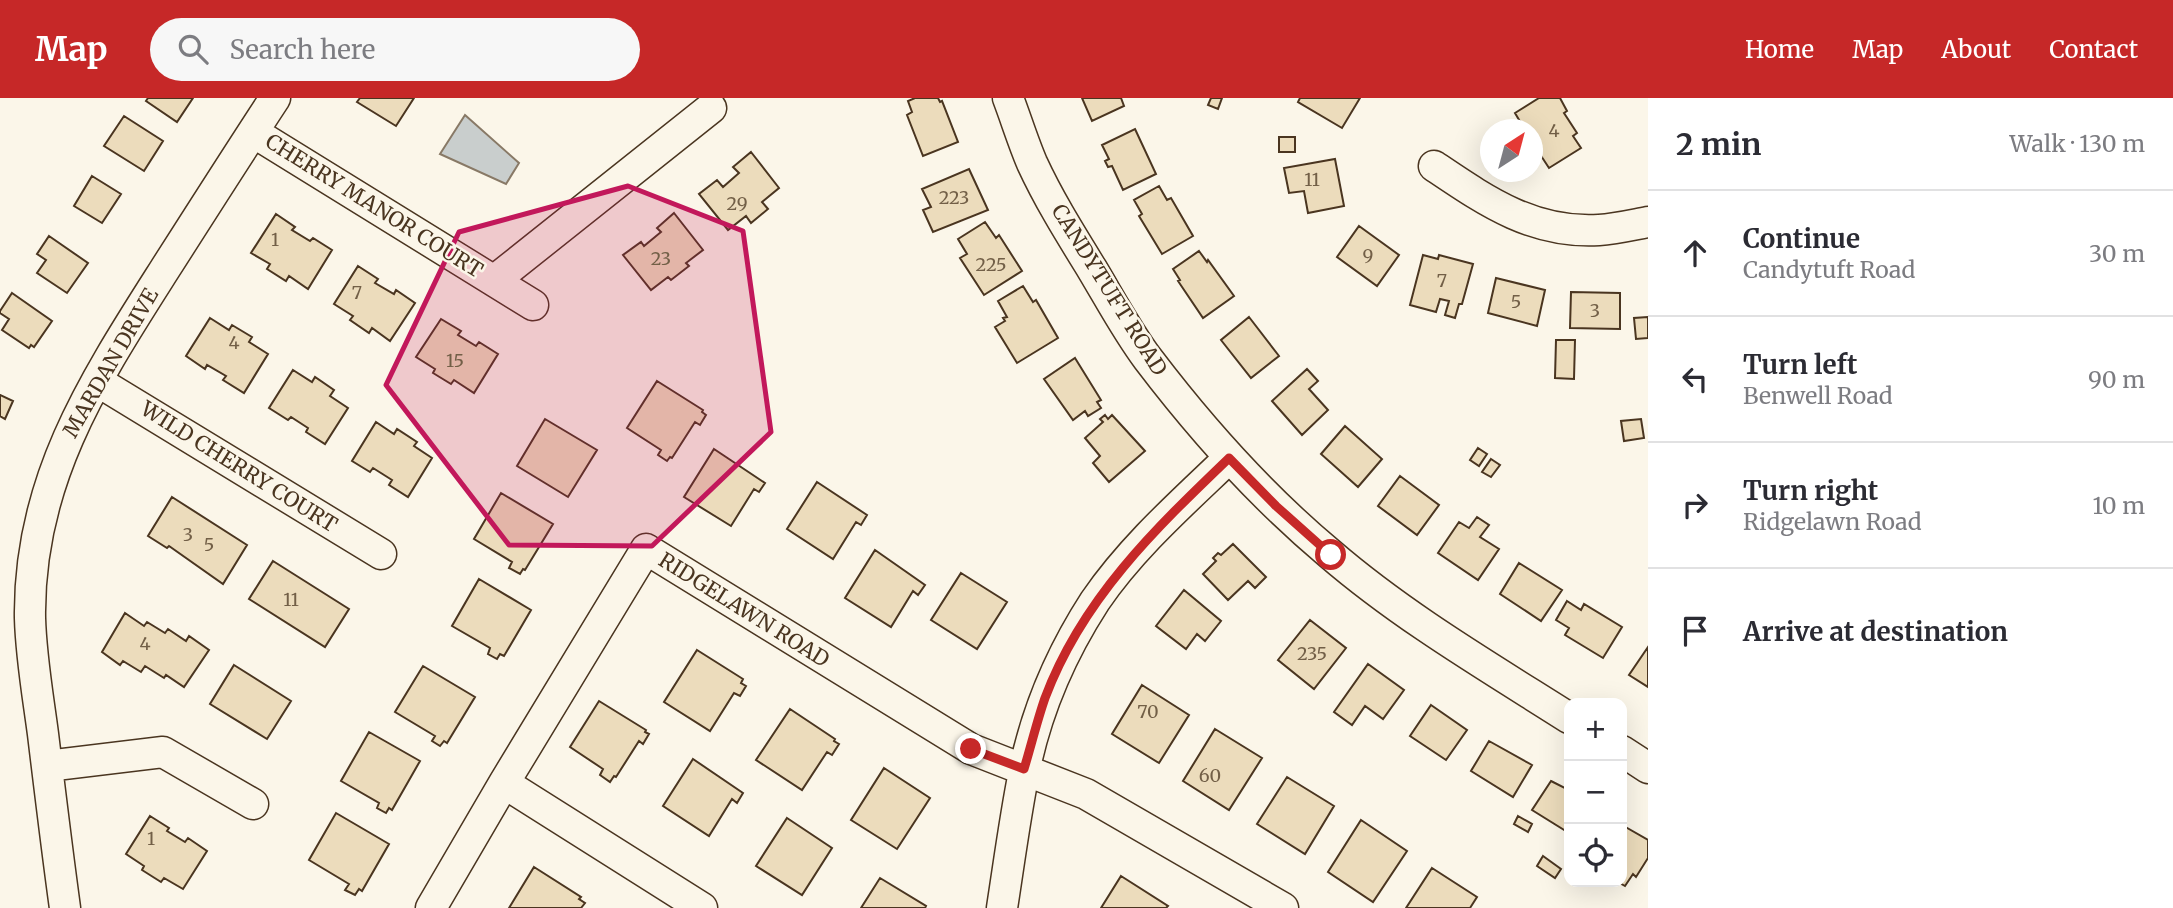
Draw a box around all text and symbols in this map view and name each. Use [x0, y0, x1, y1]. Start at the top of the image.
search box [150, 18, 640, 81]
text: Map [35, 29, 108, 70]
icon: search [174, 30, 212, 68]
text: Search here [230, 33, 375, 66]
text: Home [1745, 34, 1814, 65]
text: Map [1852, 34, 1903, 65]
text: About [1941, 34, 2011, 65]
text: Contact [2049, 34, 2138, 65]
north arrow [1480, 119, 1543, 182]
house number: 4 [1548, 119, 1560, 142]
text: 2 min [1676, 125, 1761, 163]
street label: CHERRY MANOR COURT [261, 128, 488, 284]
text: Walk · 130 m [2010, 129, 2145, 158]
house number: 11 [1304, 168, 1320, 191]
house number: 223 [939, 186, 969, 209]
house number: 29 [726, 192, 748, 215]
street label: CANDYTUFT ROAD [1046, 199, 1173, 381]
text: Continue [1743, 222, 1860, 255]
house number: 1 [271, 228, 279, 251]
icon: ahead [1676, 234, 1714, 272]
text: 30 m [2089, 239, 2145, 268]
house number: 9 [1363, 244, 1373, 267]
house number: 23 [651, 247, 671, 270]
house number: 225 [976, 253, 1006, 276]
text: Candytuft Road [1743, 255, 1915, 284]
house number: 7 [1437, 269, 1447, 292]
house number: 7 [352, 281, 362, 304]
street label: MARDAN DRIVE [57, 283, 165, 442]
house number: 5 [1511, 290, 1521, 313]
house number: 3 [1590, 299, 1600, 322]
house number: 4 [228, 331, 240, 354]
text: Turn left [1743, 348, 1857, 381]
house number: 15 [446, 349, 464, 372]
icon: left [1676, 360, 1714, 398]
text: 90 m [2088, 365, 2145, 394]
text: Benwell Road [1743, 381, 1893, 410]
street label: WILD CHERRY COURT [135, 394, 343, 538]
text: Turn right [1743, 474, 1878, 507]
icon: right [1676, 486, 1714, 524]
text: 10 m [2092, 491, 2145, 520]
text: Ridgelawn Road [1743, 507, 1922, 536]
house number: 3 [183, 523, 193, 546]
house number: 5 [204, 533, 214, 556]
route start [1315, 539, 1346, 570]
street label: RIDGELAWN ROAD [654, 546, 835, 673]
house number: 11 [283, 588, 299, 611]
icon: arrive [1676, 612, 1714, 650]
text: Arrive at destination [1743, 615, 2008, 648]
house number: 4 [139, 632, 151, 655]
house number: 235 [1297, 642, 1327, 665]
map controls [1564, 698, 1627, 887]
button: + [1564, 698, 1627, 761]
house number: 70 [1137, 700, 1159, 723]
route end [955, 733, 986, 764]
button: − [1564, 761, 1627, 824]
house number: 60 [1199, 764, 1221, 787]
button: locate [1564, 824, 1627, 887]
house number: 1 [147, 827, 155, 850]

